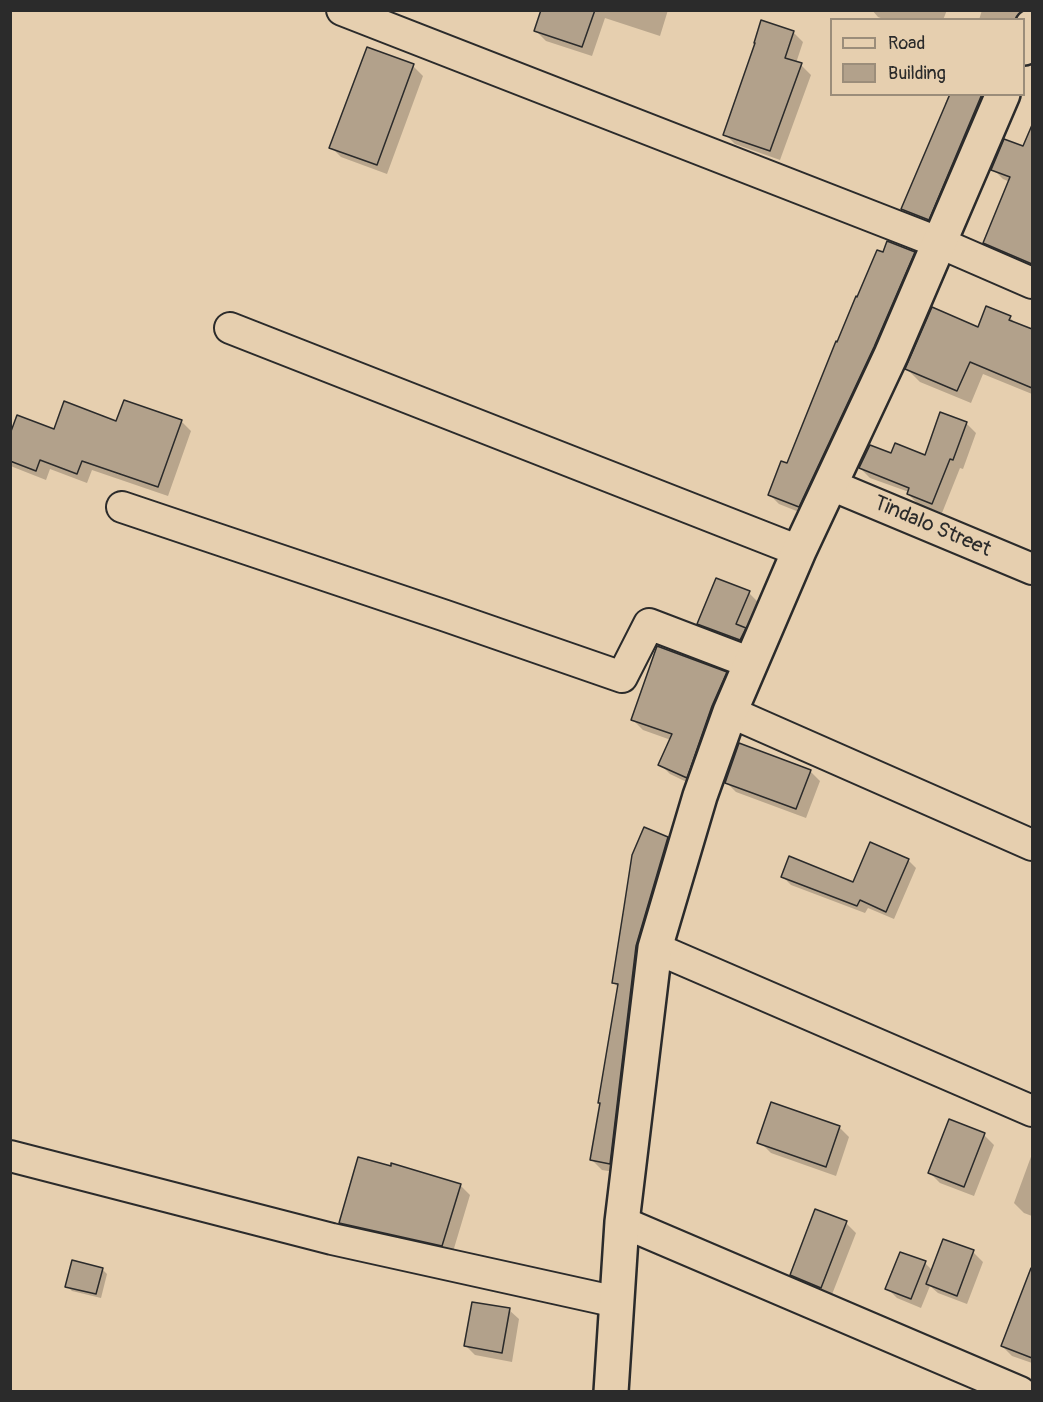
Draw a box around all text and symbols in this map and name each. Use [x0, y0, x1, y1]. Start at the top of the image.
legend [830, 18, 1025, 96]
text: Road [888, 32, 925, 55]
text: Building [888, 62, 946, 85]
street label: Tindalo Street [870, 491, 994, 563]

